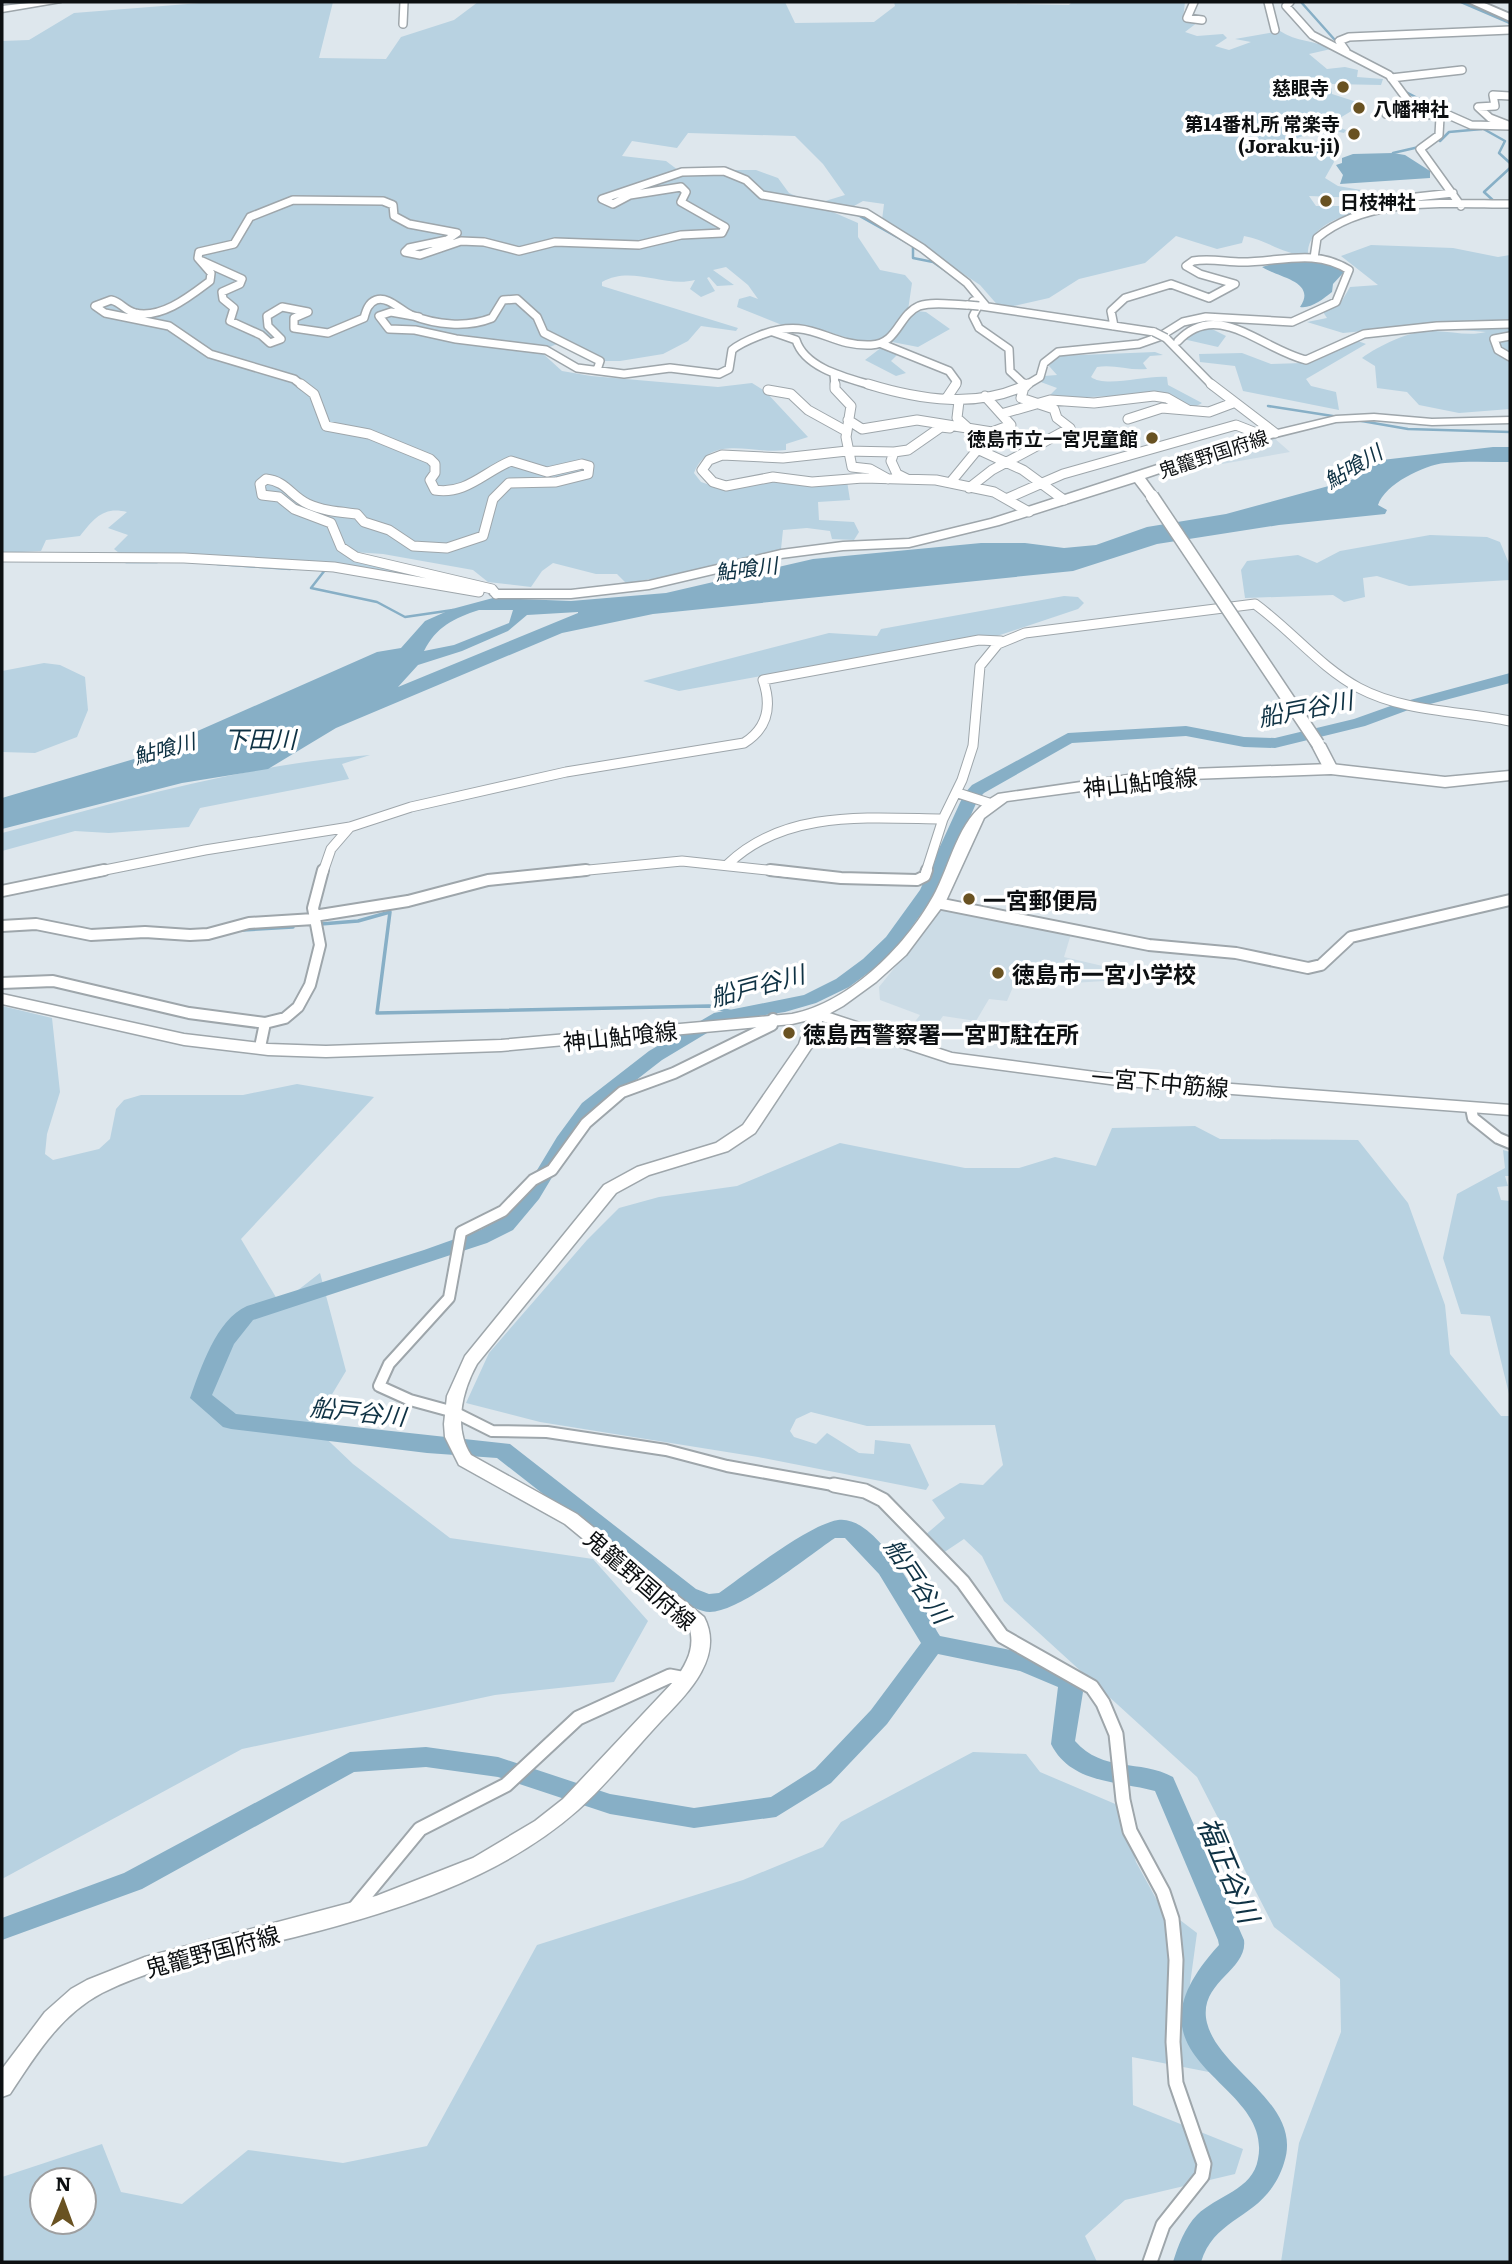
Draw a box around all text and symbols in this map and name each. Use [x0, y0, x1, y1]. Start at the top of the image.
place label: 慈眼寺 [1272, 73, 1329, 101]
marker: 慈眼寺 [1335, 79, 1351, 95]
place label: 八幡神社 [1373, 94, 1449, 122]
marker: 八幡神社 [1351, 100, 1367, 116]
place label: 第14番札所 常楽寺 (Joraku-ji) [1185, 109, 1340, 159]
marker: 第14番札所 常楽寺 (Joraku-ji) [1346, 126, 1362, 142]
place label: 日枝神社 [1340, 187, 1416, 215]
marker: 日枝神社 [1318, 193, 1334, 209]
street label: 鬼籠野国府線 [1154, 422, 1272, 484]
place label: 徳島市立一宮児童館 [967, 424, 1138, 452]
marker: 徳島市立一宮児童館 [1144, 430, 1160, 446]
water label: 鮎喰川 [1317, 434, 1389, 495]
water label: 鮎喰川 [713, 548, 781, 586]
water label: 船戸谷川 [1255, 680, 1358, 733]
water label: 下田川 [224, 720, 299, 755]
water label: 鮎喰川 [130, 723, 200, 770]
street label: 神山鮎喰線 [1081, 758, 1199, 804]
place label: 一宮郵便局 [983, 882, 1098, 916]
marker: 一宮郵便局 [961, 891, 977, 907]
water label: 船戸谷川 [706, 954, 811, 1013]
place label: 徳島市一宮小学校 [1012, 956, 1196, 990]
marker: 徳島市一宮小学校 [990, 965, 1006, 981]
street label: 神山鮎喰線 [561, 1012, 679, 1058]
place label: 徳島西警察署一宮町駐在所 [803, 1016, 1079, 1050]
marker: 徳島西警察署一宮町駐在所 [781, 1025, 797, 1041]
street label: 一宮下中筋線 [1090, 1058, 1230, 1104]
water label: 船戸谷川 [308, 1388, 411, 1433]
street label: 鬼籠野国府線 [578, 1521, 704, 1637]
water label: 船戸谷川 [878, 1530, 962, 1632]
water label: 福正谷川 [1189, 1809, 1272, 1932]
street label: 鬼籠野国府線 [141, 1916, 283, 1984]
north arrow [28, 2166, 98, 2236]
text: N [55, 2169, 72, 2197]

